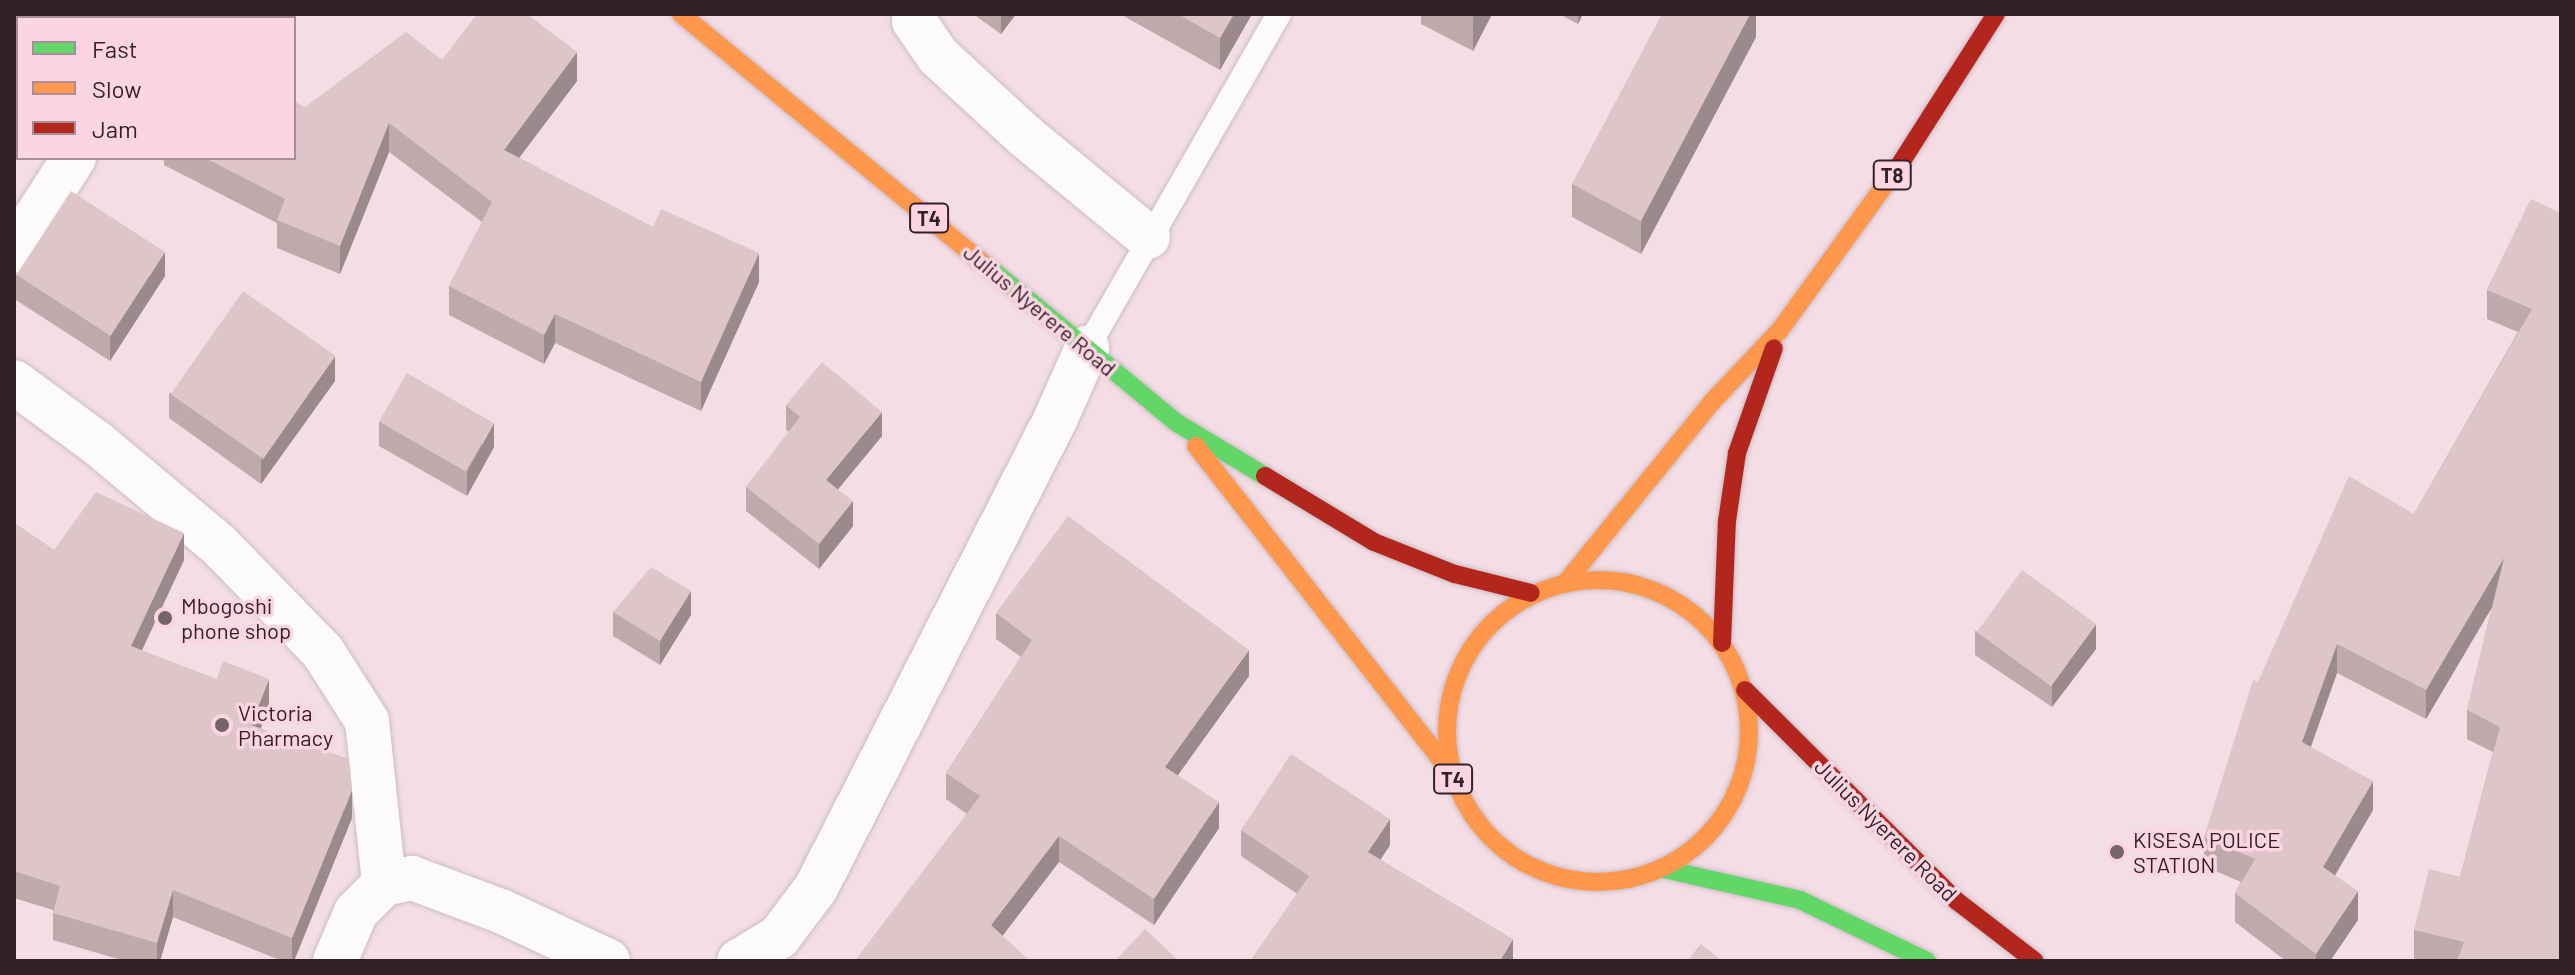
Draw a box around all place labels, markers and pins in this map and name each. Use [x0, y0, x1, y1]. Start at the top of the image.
place label: Mbogoshi phone shop [181, 592, 291, 644]
marker: Mbogoshi phone shop [156, 609, 174, 627]
place label: Victoria Pharmacy [238, 699, 333, 750]
marker: Victoria Pharmacy [213, 716, 231, 734]
place label: KISESA POLICE STATION [2133, 826, 2280, 878]
marker: KISESA POLICE STATION [2108, 843, 2126, 861]

